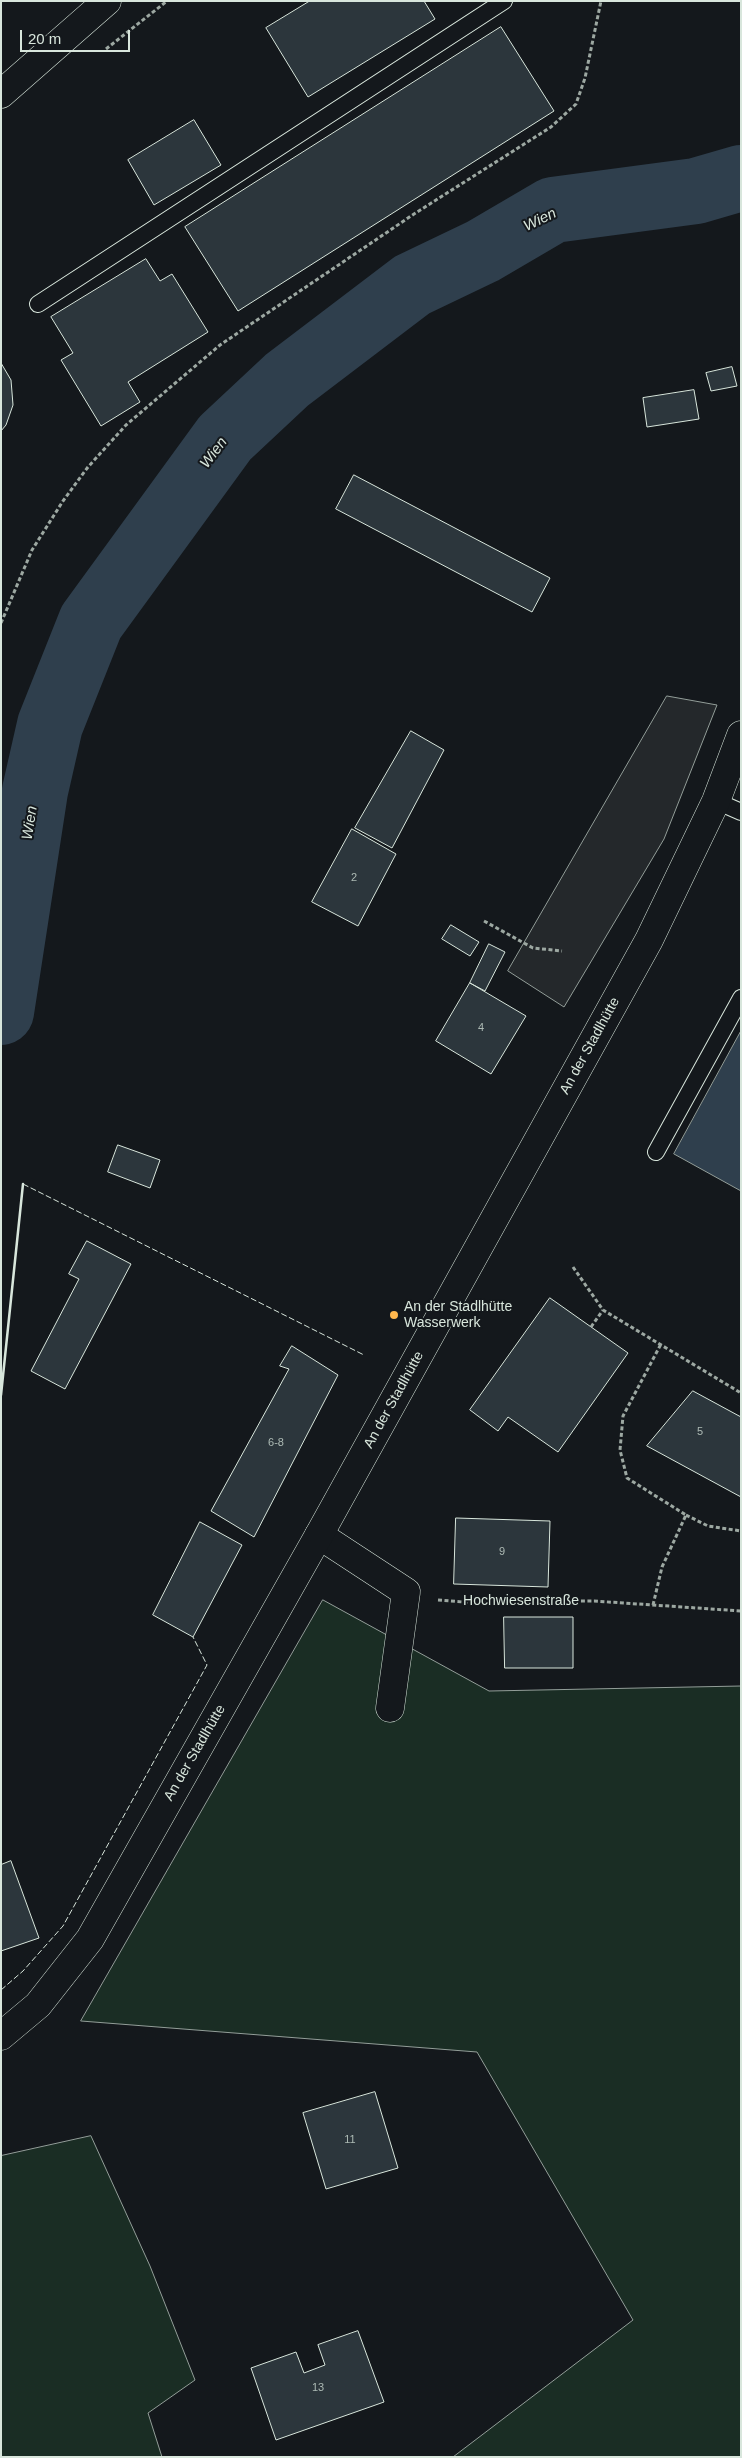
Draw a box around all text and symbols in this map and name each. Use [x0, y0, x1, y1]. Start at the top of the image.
scale bar [22, 20, 132, 52]
text: 20 m [28, 30, 61, 47]
water label: Wien [521, 204, 559, 236]
water label: Wien [197, 434, 231, 472]
water label: Wien [18, 805, 42, 841]
house number: 2 [351, 871, 357, 885]
street label: An der Stadlhütte [556, 995, 624, 1097]
house number: 4 [478, 1021, 484, 1035]
place label: An der Stadlhütte Wasserwerk [404, 1299, 512, 1331]
marker: An der Stadlhütte Wasserwerk [388, 1309, 400, 1321]
street label: An der Stadlhütte [360, 1349, 428, 1451]
house number: 5 [697, 1425, 703, 1439]
house number: 6-8 [268, 1436, 284, 1450]
house number: 9 [499, 1545, 505, 1559]
street label: Hochwiesenstraße [463, 1593, 579, 1609]
street label: An der Stadlhütte [161, 1702, 229, 1804]
house number: 11 [344, 2133, 356, 2147]
house number: 13 [312, 2381, 324, 2395]

